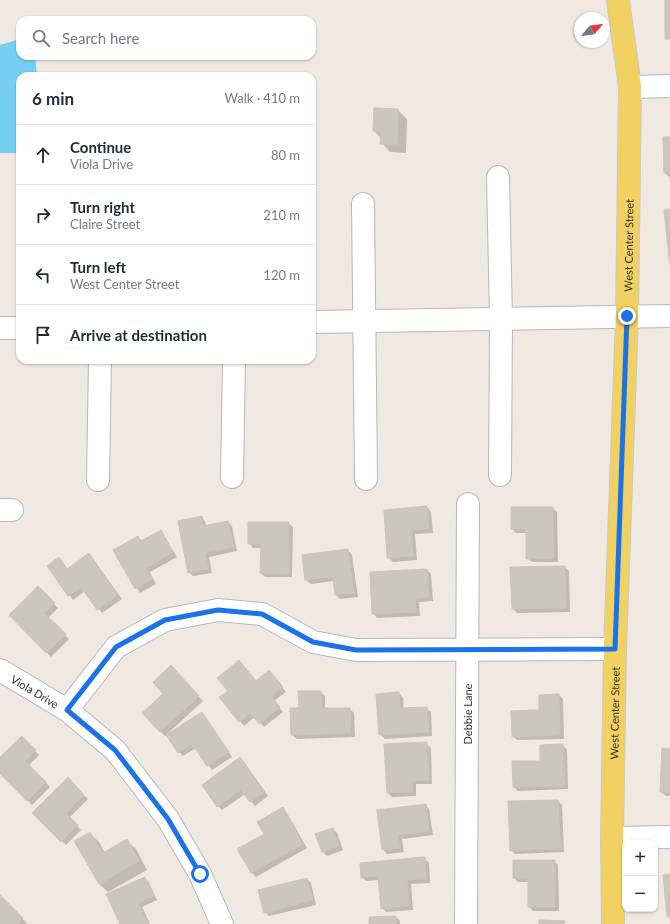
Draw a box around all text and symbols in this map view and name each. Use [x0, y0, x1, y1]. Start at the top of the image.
north arrow [574, 12, 610, 48]
search box [16, 16, 316, 60]
icon: search [30, 27, 52, 49]
text: Search here [62, 29, 139, 47]
text: 6 min [32, 88, 74, 109]
text: Walk · 410 m [224, 90, 300, 106]
text: Continue [70, 138, 131, 156]
icon: ahead [32, 144, 54, 166]
text: 80 m [271, 147, 300, 163]
text: Viola Drive [70, 156, 133, 172]
text: Turn right [70, 198, 135, 216]
street label: West Center Street [621, 199, 635, 292]
icon: right [32, 204, 54, 226]
text: 210 m [263, 207, 300, 223]
text: Claire Street [70, 216, 140, 232]
text: Turn left [70, 258, 126, 276]
icon: left [32, 264, 54, 286]
text: 120 m [263, 267, 300, 283]
text: West Center Street [70, 276, 179, 292]
route end [618, 307, 636, 325]
icon: arrive [32, 324, 54, 346]
text: Arrive at destination [70, 326, 207, 344]
street label: West Center Street [607, 667, 621, 759]
street label: Viola Drive [9, 672, 62, 710]
street label: Debbie Lane [460, 683, 474, 744]
map controls [622, 840, 658, 912]
button: + [622, 840, 658, 876]
route start [191, 865, 209, 883]
button: − [622, 876, 658, 912]

